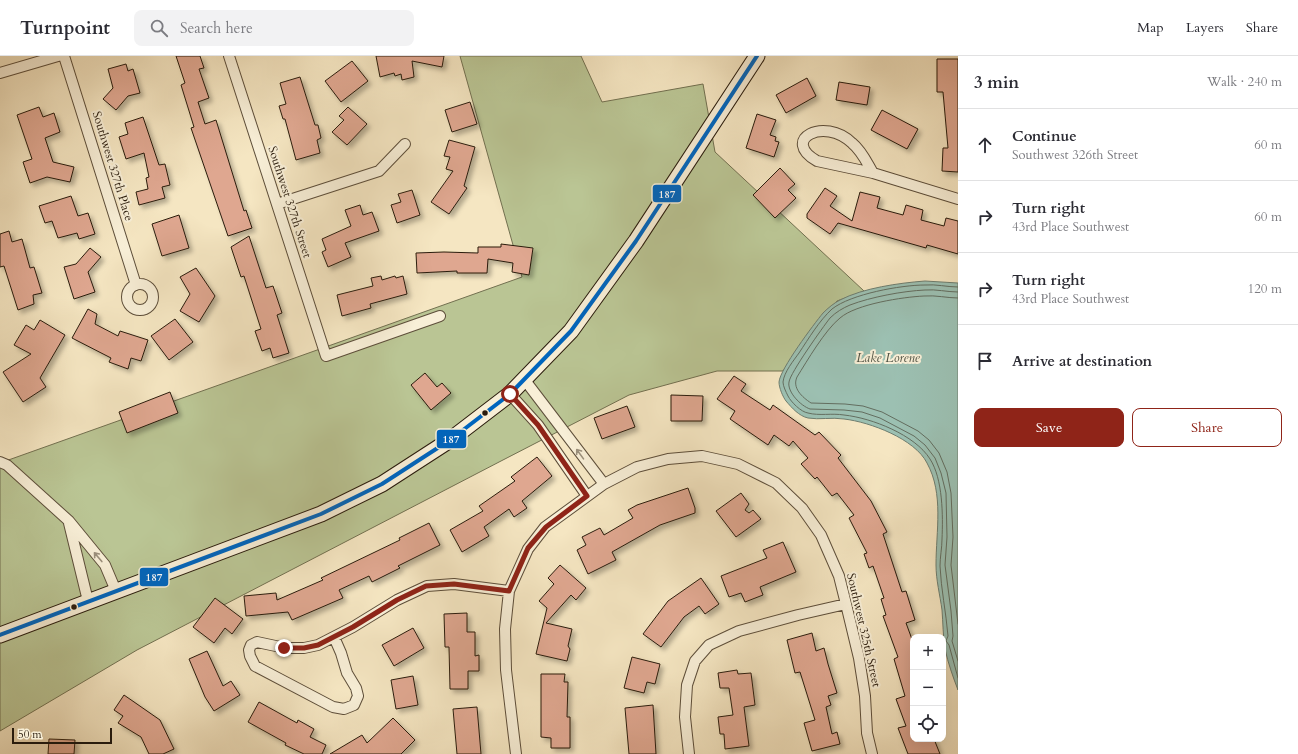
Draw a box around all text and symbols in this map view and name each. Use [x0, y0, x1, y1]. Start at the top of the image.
search box [134, 10, 414, 46]
text: Turnpoint [20, 15, 110, 41]
icon: search [148, 17, 170, 39]
text: Search here [180, 18, 253, 38]
text: Map [1137, 18, 1164, 37]
text: Layers [1186, 18, 1224, 37]
text: Share [1246, 18, 1278, 37]
text: 3 min [974, 71, 1019, 94]
text: Walk · 240 m [1207, 73, 1282, 91]
street label: Southwest 327th Place [89, 109, 137, 223]
text: Continue [1012, 126, 1077, 146]
icon: ahead [974, 134, 996, 156]
text: 60 m [1254, 136, 1282, 154]
street label: Southwest 327th Street [264, 144, 316, 260]
text: Southwest 326th Street [1012, 146, 1138, 164]
line badge: 187 [652, 184, 682, 203]
text: 187 [659, 187, 676, 202]
text: Turn right [1012, 198, 1085, 218]
icon: right [974, 206, 996, 228]
text: 60 m [1254, 208, 1282, 226]
text: 43rd Place Southwest [1012, 218, 1129, 236]
text: Turn right [1012, 270, 1085, 290]
icon: right [974, 278, 996, 300]
text: 120 m [1248, 280, 1282, 298]
text: 43rd Place Southwest [1012, 290, 1129, 308]
water label: Lake Lorene [856, 349, 921, 367]
icon: arrive [974, 350, 996, 372]
text: Arrive at destination [1012, 351, 1152, 371]
route start [501, 385, 519, 403]
unlabelled marker [480, 408, 490, 418]
button: Save [974, 408, 1124, 447]
button: Share [1132, 408, 1282, 447]
line badge: 187 [436, 429, 467, 449]
text: 187 [443, 432, 460, 447]
one-way arrow [576, 448, 584, 459]
one-way arrow [94, 551, 103, 562]
line badge: 187 [139, 567, 169, 587]
text: 187 [146, 570, 163, 585]
street label: Southwest 325th Street [843, 571, 885, 689]
unlabelled marker [69, 602, 79, 612]
map controls [910, 634, 946, 742]
button: + [910, 634, 946, 670]
route end [275, 639, 293, 657]
button: − [910, 670, 946, 706]
button: locate [910, 706, 946, 742]
scale bar [12, 726, 112, 745]
text: 50 m [18, 727, 42, 742]

